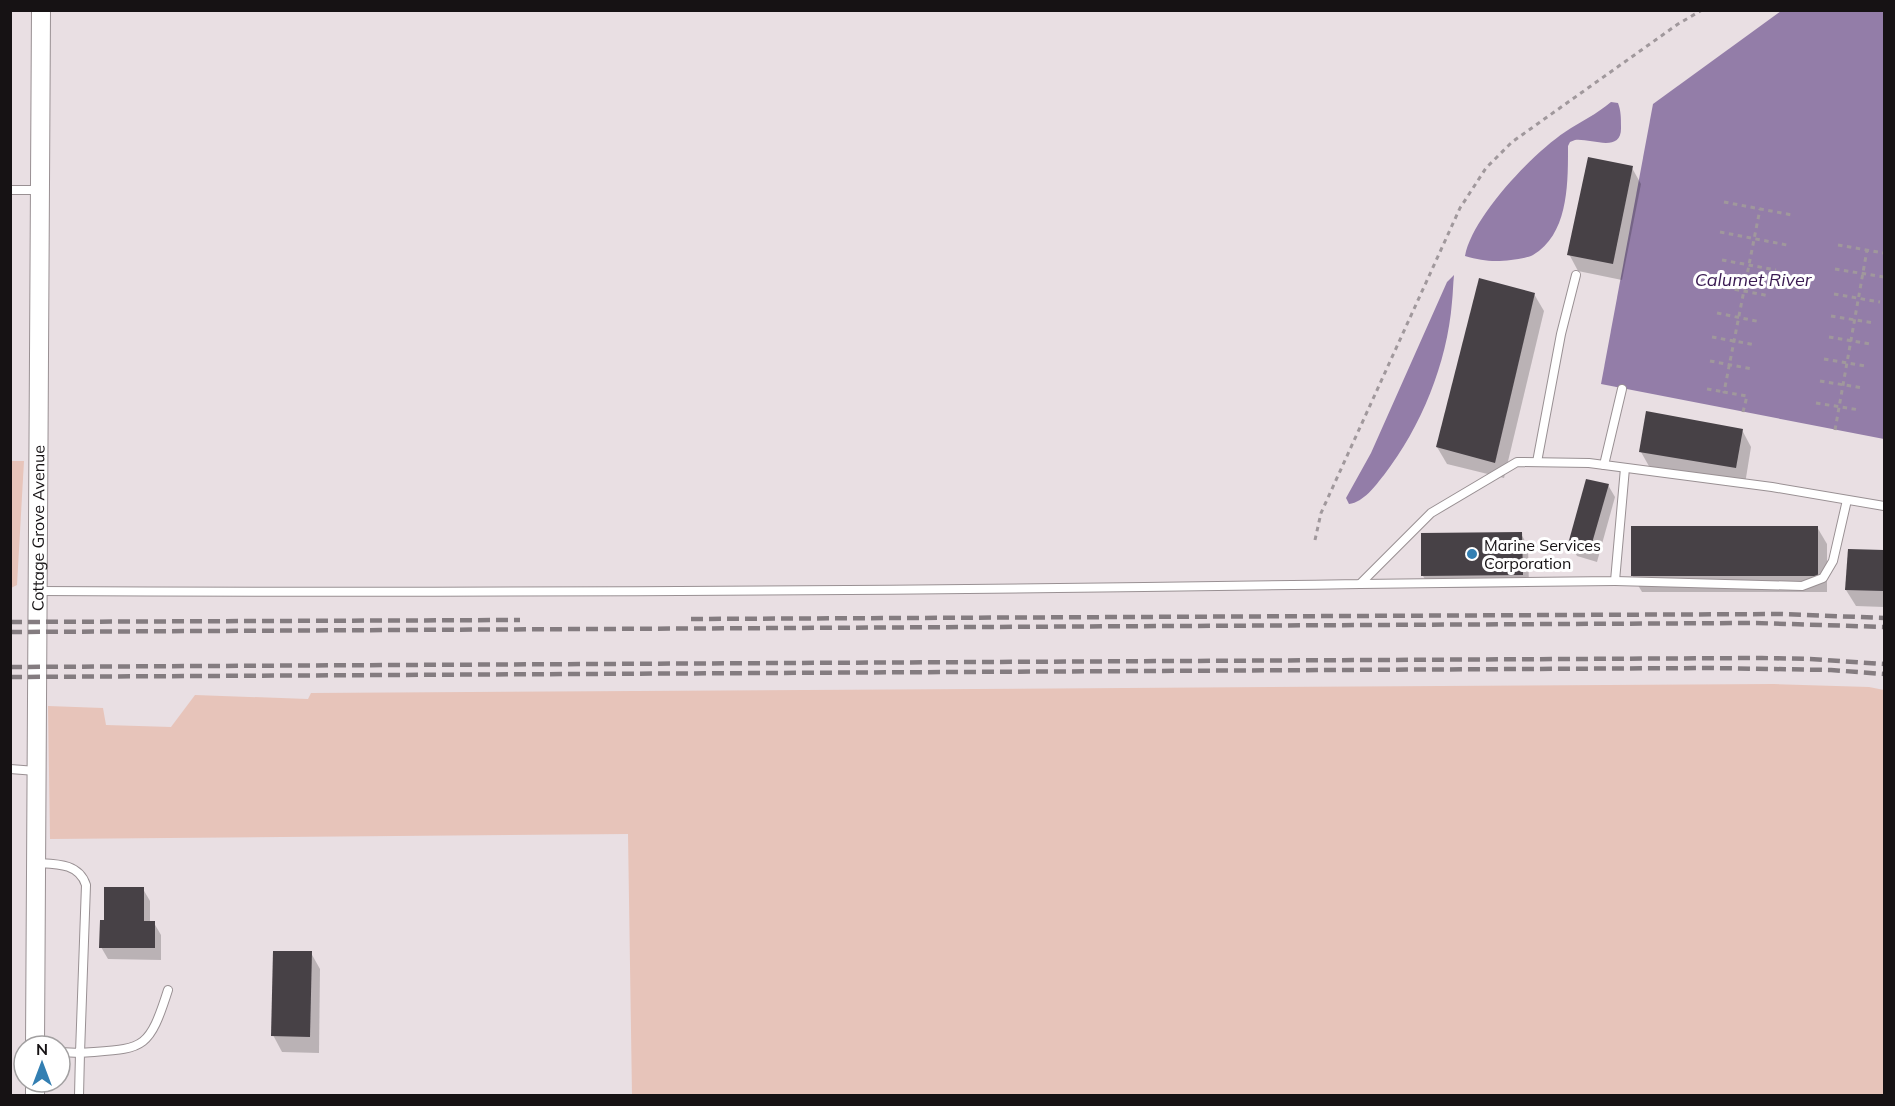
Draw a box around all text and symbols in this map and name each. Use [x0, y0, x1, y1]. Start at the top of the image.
water label: Calumet River [1695, 268, 1813, 291]
street label: Cottage Grove Avenue [28, 445, 48, 611]
place label: Marine Services Corporation [1484, 535, 1601, 573]
marker: Marine Services Corporation [1465, 547, 1479, 561]
north arrow [12, 1034, 72, 1094]
text: N [36, 1039, 48, 1059]

